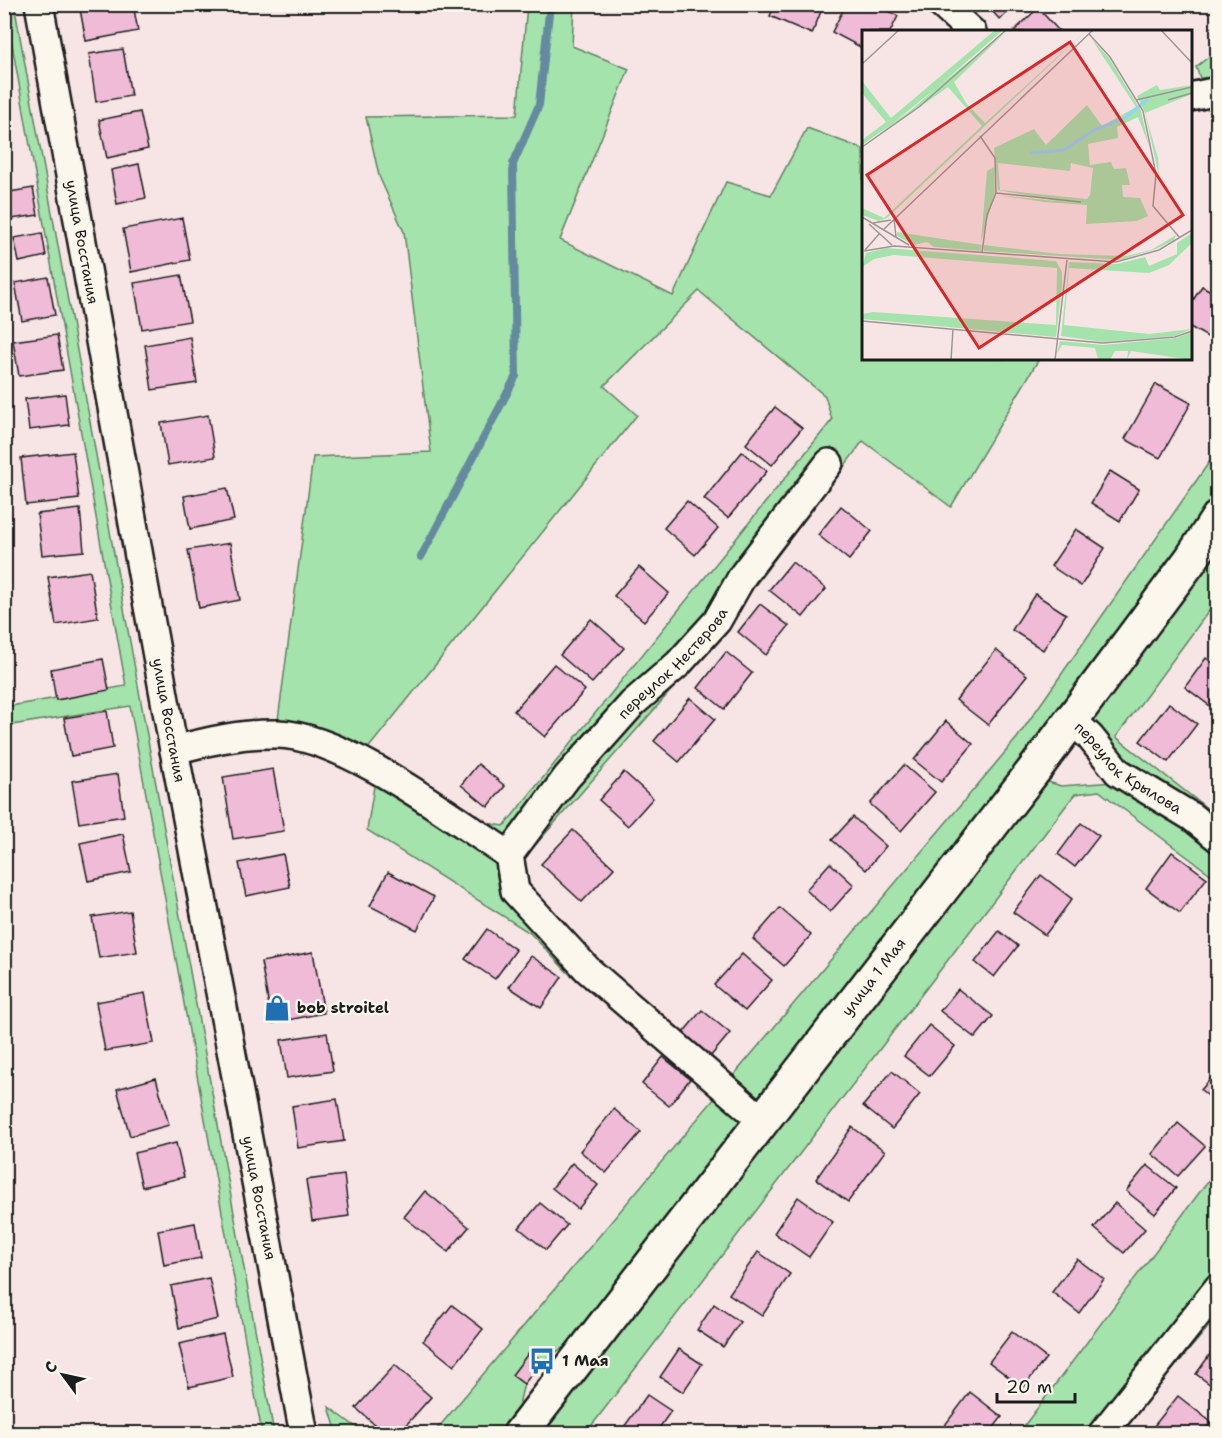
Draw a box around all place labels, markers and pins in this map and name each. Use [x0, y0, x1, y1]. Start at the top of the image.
shop icon: bob stroitel [262, 993, 292, 1023]
place label: bob stroitel [297, 998, 389, 1018]
bus stop icon: 1 Мая [527, 1346, 557, 1376]
place label: 1 Мая [562, 1351, 609, 1371]

